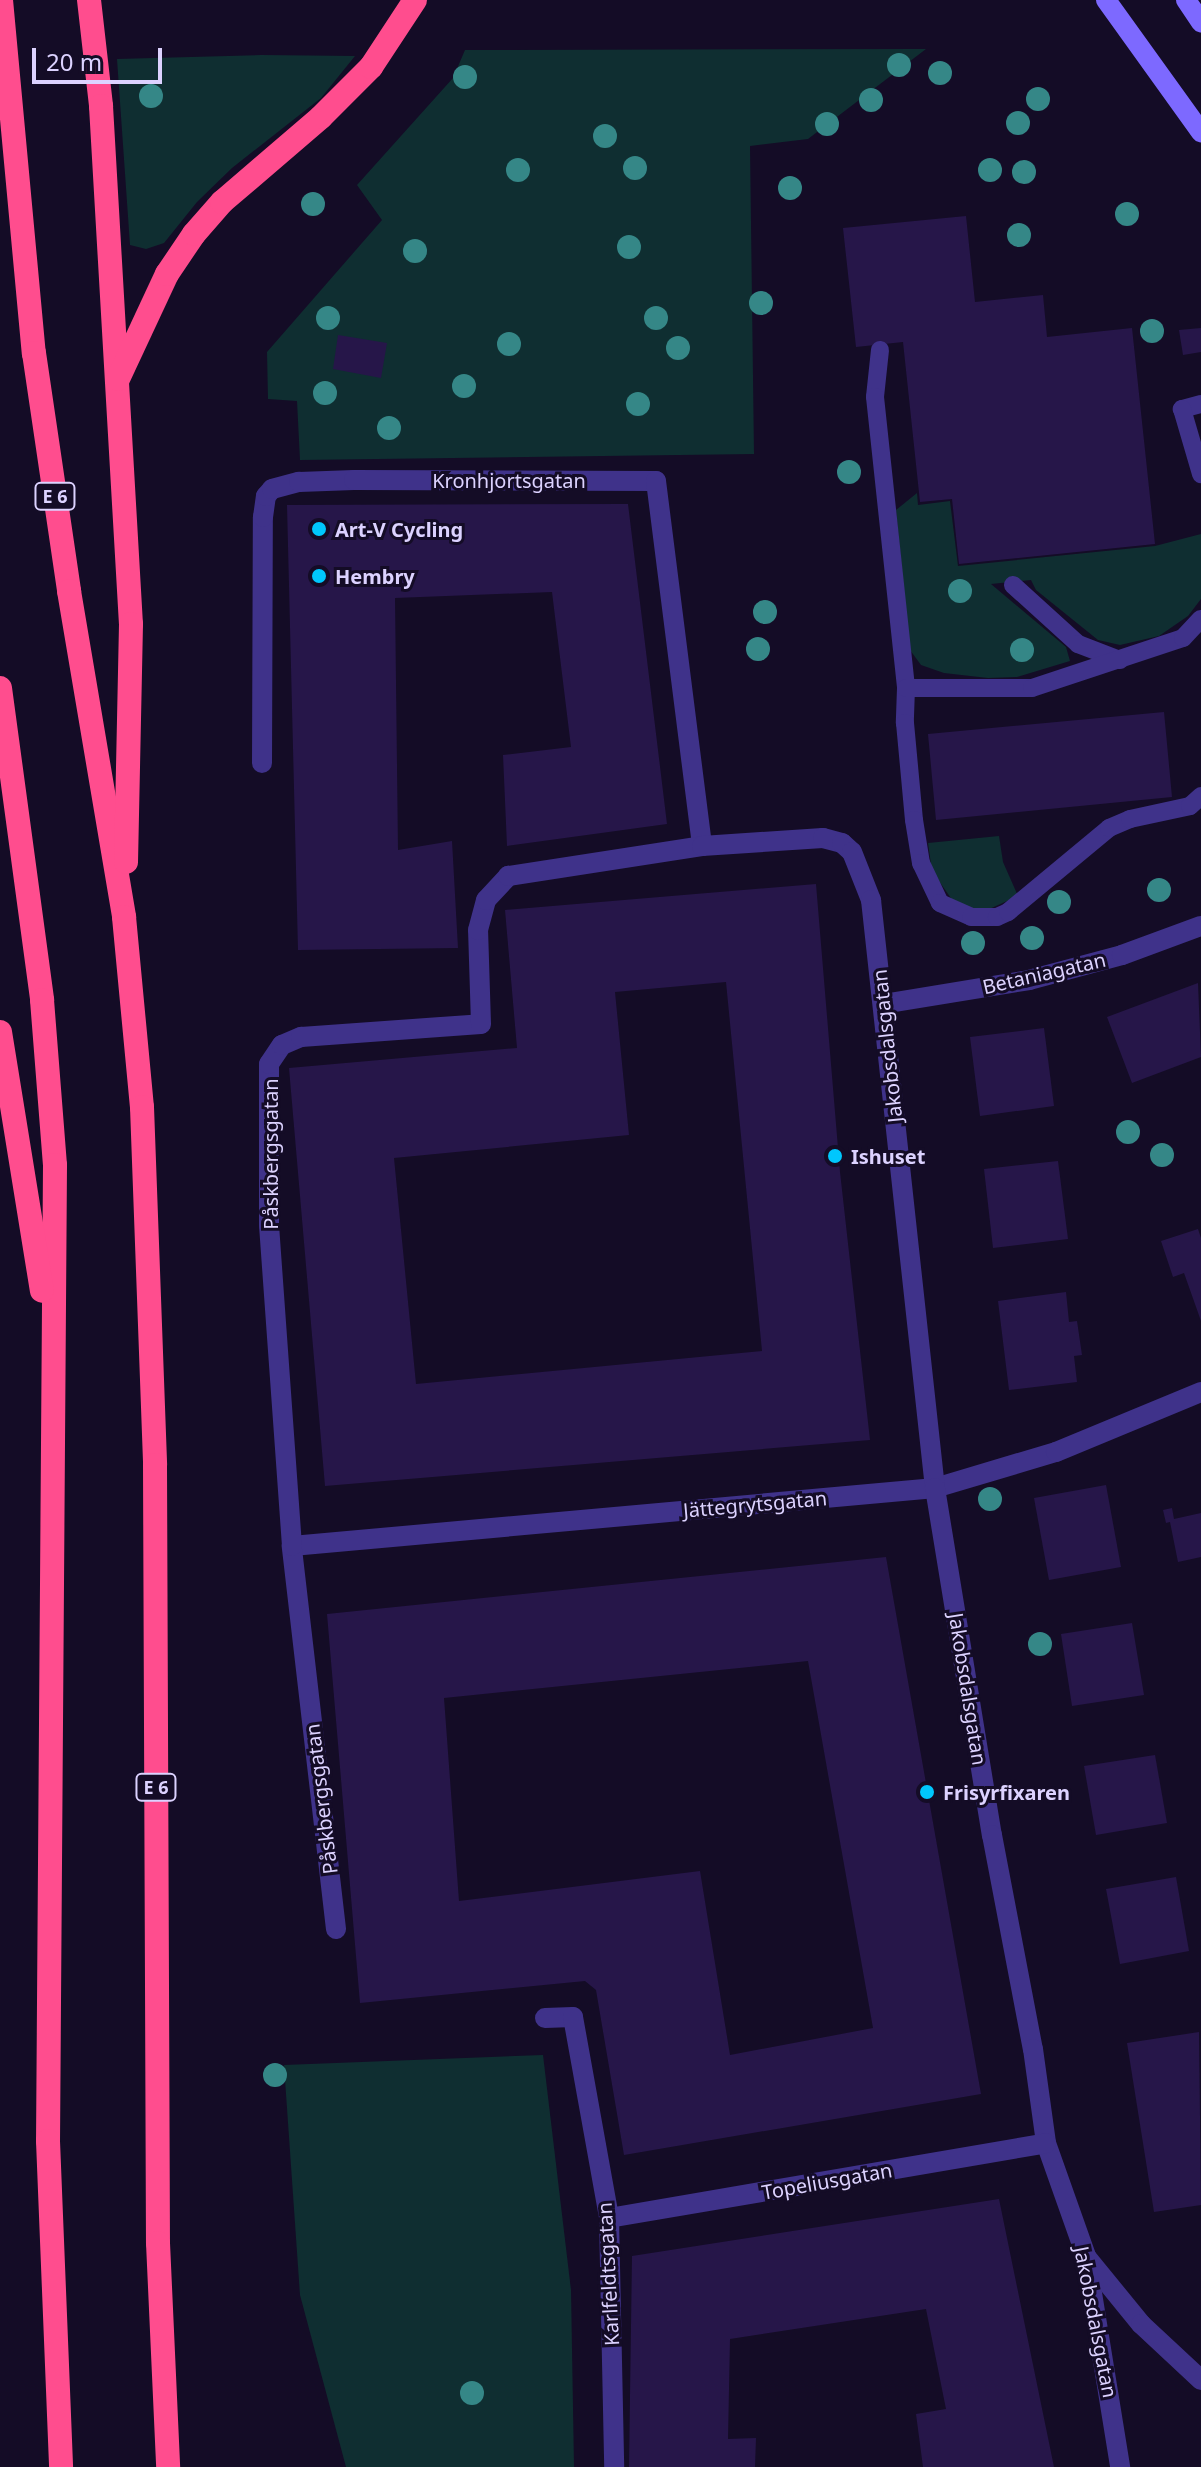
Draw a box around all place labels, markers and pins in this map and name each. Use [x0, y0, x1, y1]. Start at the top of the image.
place label: Art-V Cycling [335, 517, 463, 541]
marker: Art-V Cycling [310, 520, 328, 538]
place label: Hembry [335, 564, 415, 588]
marker: Hembry [310, 567, 328, 585]
place label: Ishuset [851, 1144, 925, 1168]
marker: Ishuset [826, 1147, 844, 1165]
place label: Frisyrfixaren [943, 1780, 1070, 1804]
marker: Frisyrfixaren [918, 1783, 936, 1801]

